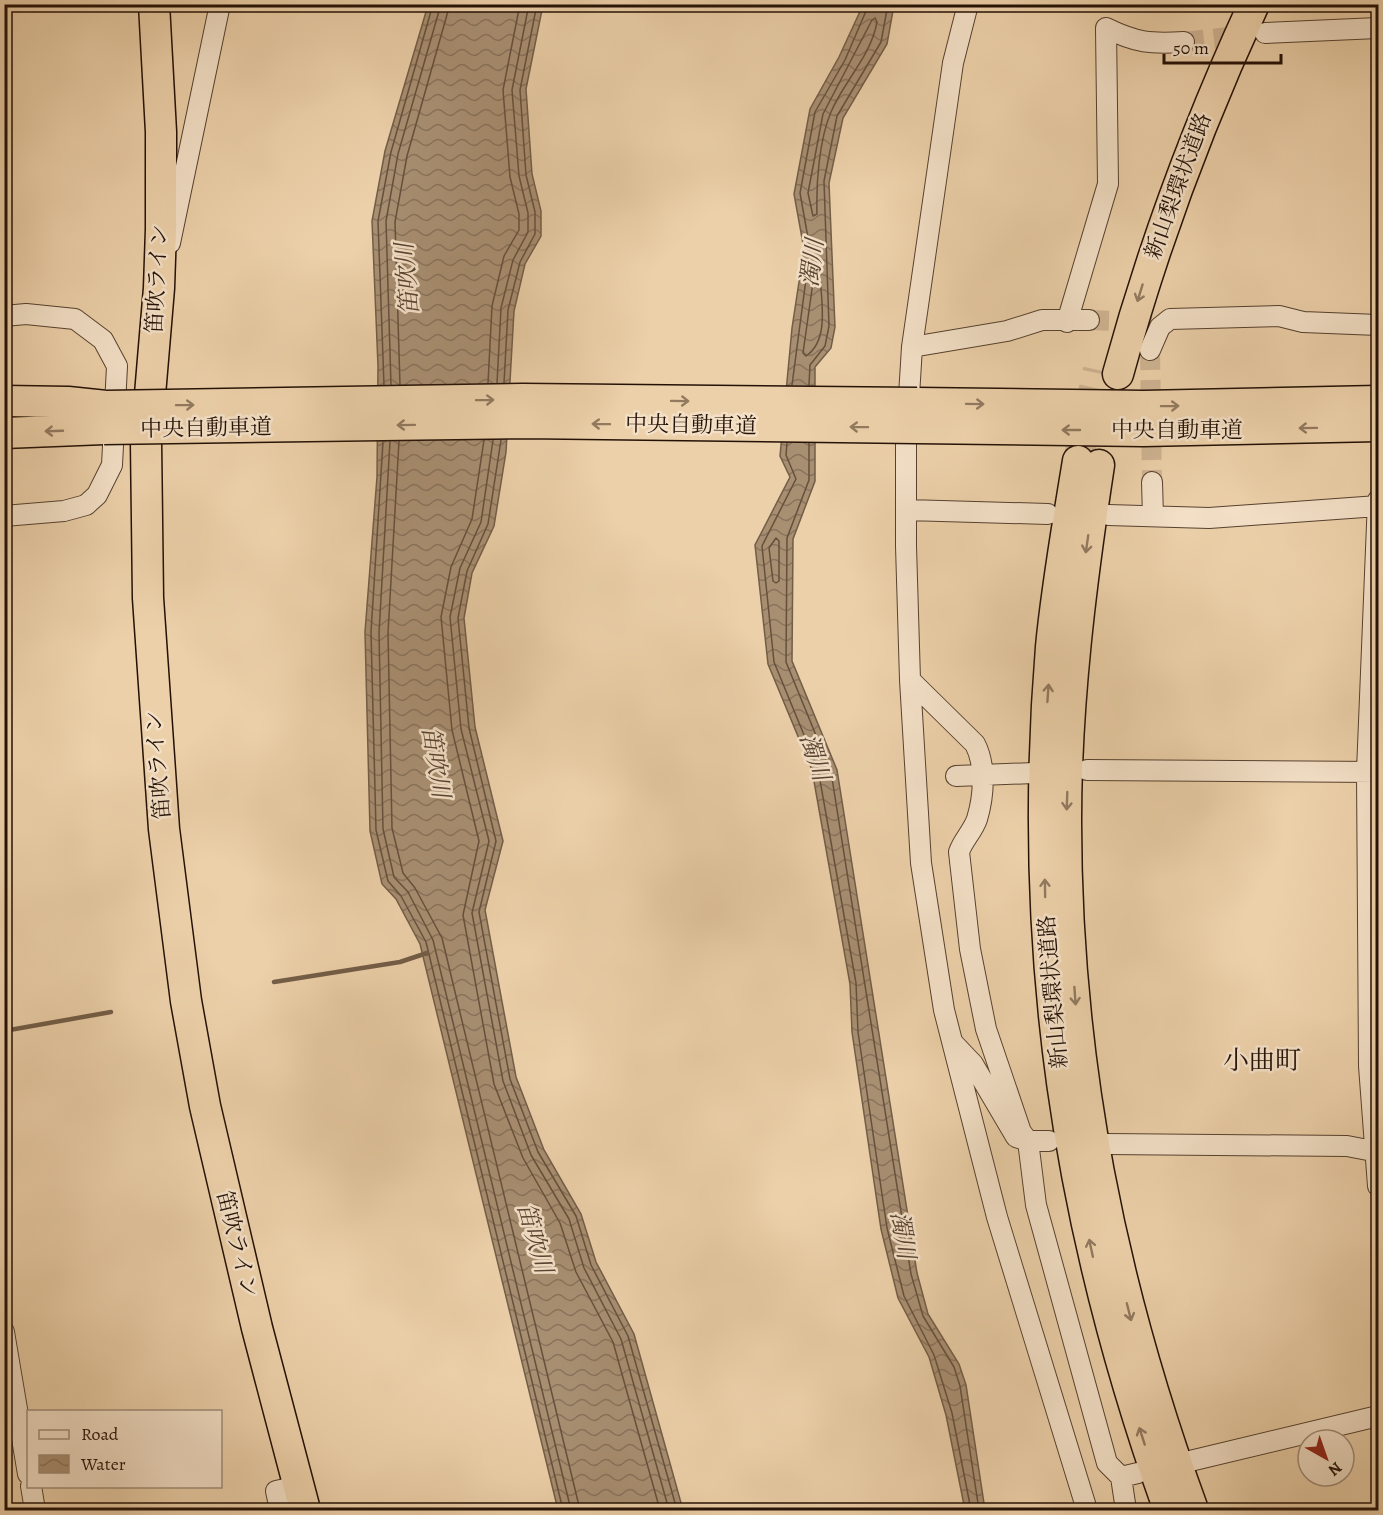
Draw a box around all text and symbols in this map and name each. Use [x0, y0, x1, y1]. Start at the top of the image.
scale bar [1164, 27, 1281, 65]
text: 50 m [1173, 36, 1209, 60]
street label: 新山梨環状道路 [1138, 109, 1218, 263]
street label: 笛吹ライン [139, 224, 175, 334]
water label: 濁川 [793, 234, 831, 289]
water label: 笛吹川 [388, 239, 426, 316]
one-way arrow [1134, 283, 1145, 302]
one-way arrow [475, 394, 495, 406]
one-way arrow [670, 395, 690, 407]
one-way arrow [965, 398, 985, 410]
one-way arrow [175, 399, 195, 410]
one-way arrow [1160, 400, 1180, 411]
street label: 中央自動車道 [625, 409, 757, 441]
street label: 中央自動車道 [140, 412, 272, 444]
street label: 中央自動車道 [1111, 415, 1243, 445]
one-way arrow [592, 418, 612, 430]
one-way arrow [397, 419, 417, 431]
one-way arrow [849, 421, 869, 433]
one-way arrow [1299, 422, 1319, 433]
one-way arrow [1062, 424, 1082, 436]
one-way arrow [45, 425, 65, 436]
one-way arrow [1081, 534, 1092, 553]
one-way arrow [1043, 684, 1054, 704]
street label: 笛吹ライン [138, 709, 178, 821]
water label: 笛吹川 [415, 724, 458, 803]
water label: 濁川 [792, 729, 839, 788]
one-way arrow [1061, 791, 1073, 811]
one-way arrow [1039, 879, 1051, 899]
street label: 新山梨環状道路 [1031, 914, 1075, 1070]
one-way arrow [1070, 985, 1081, 1005]
district label: 小曲町 [1223, 1043, 1301, 1078]
street label: 笛吹ライン [209, 1187, 265, 1301]
water label: 笛吹川 [510, 1199, 561, 1280]
water label: 濁川 [883, 1209, 923, 1264]
one-way arrow [1084, 1238, 1096, 1257]
one-way arrow [1124, 1302, 1136, 1321]
legend [27, 1410, 222, 1488]
text: Road [81, 1422, 119, 1446]
one-way arrow [1136, 1427, 1147, 1446]
north arrow [1296, 1428, 1356, 1488]
text: Water [80, 1452, 126, 1476]
text: N [1323, 1457, 1347, 1481]

